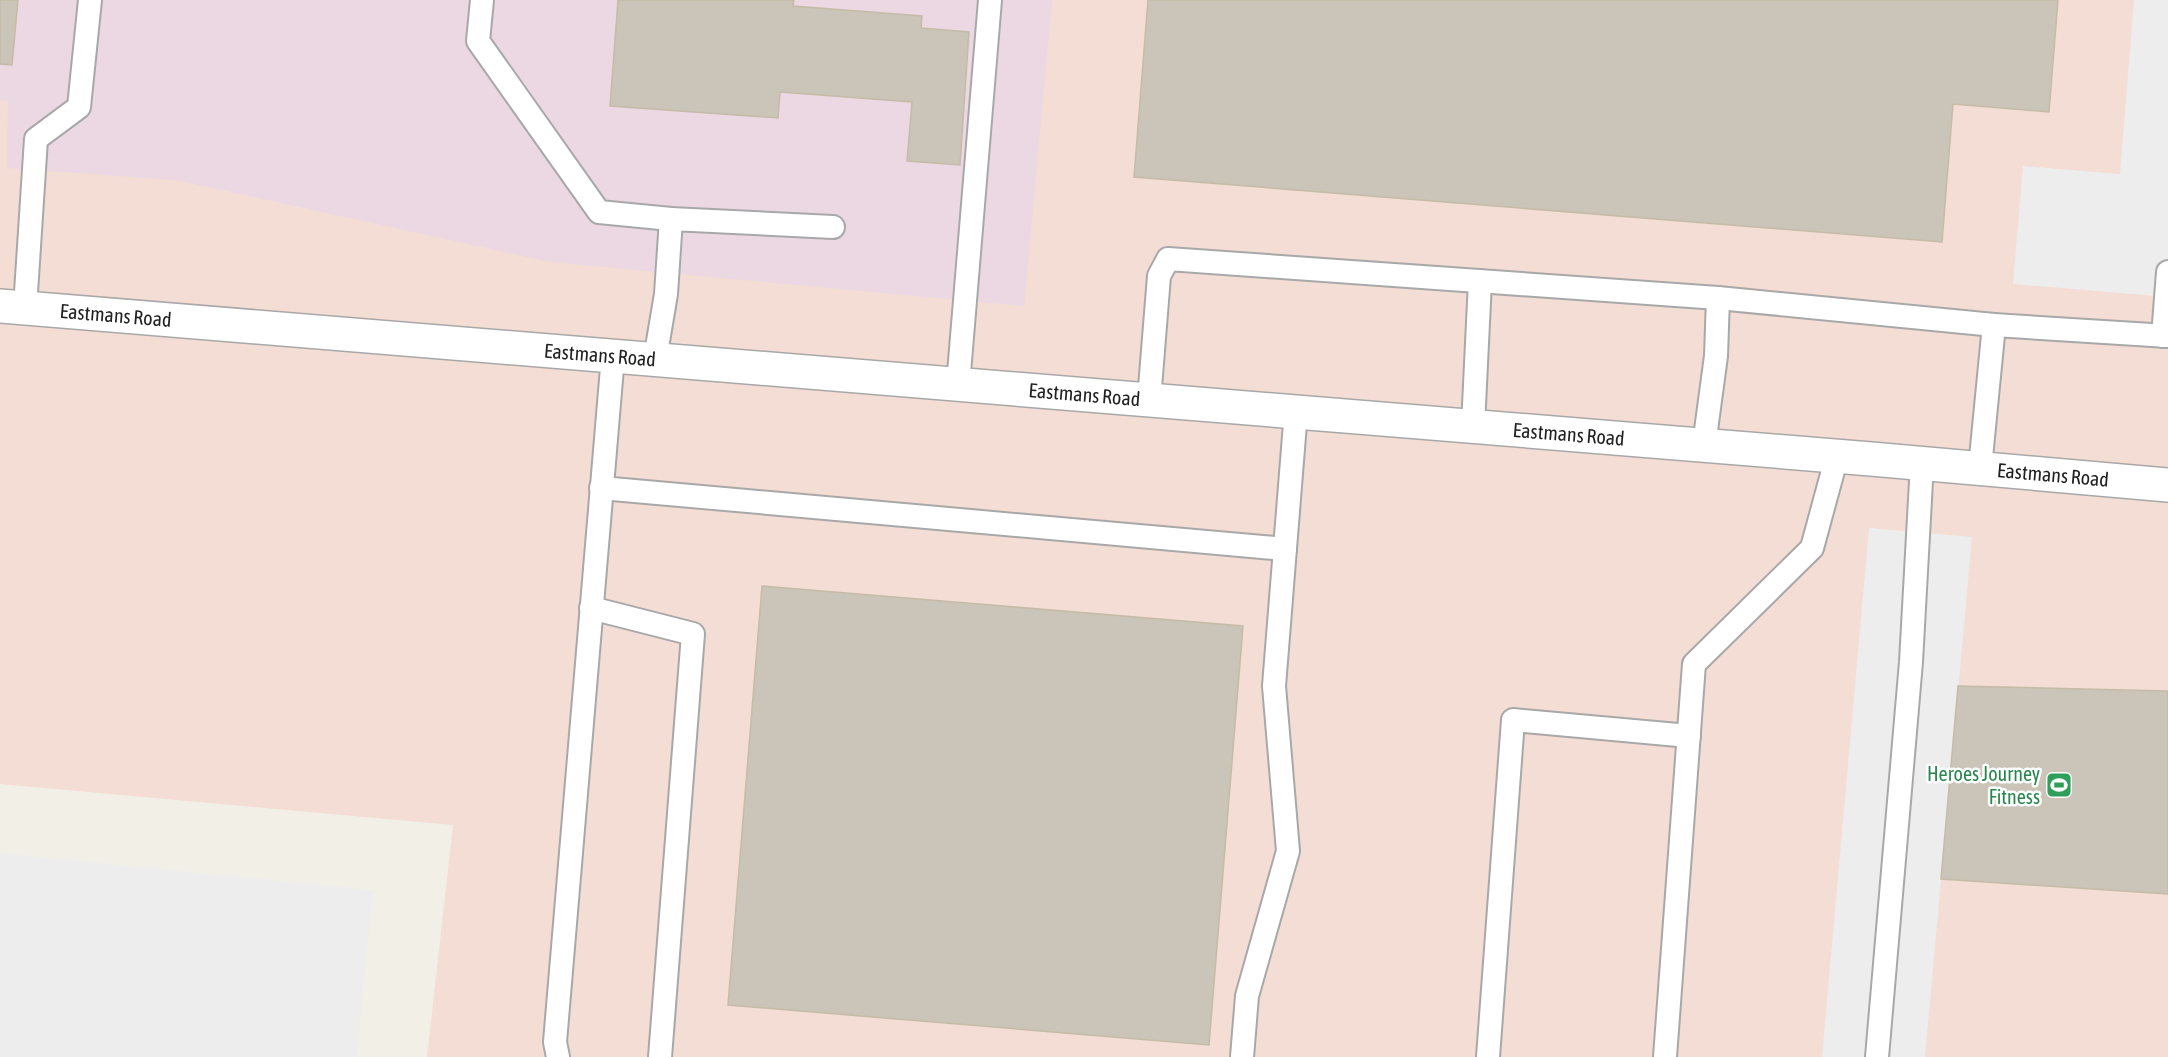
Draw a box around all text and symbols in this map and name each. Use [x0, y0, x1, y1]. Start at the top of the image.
street label: Eastmans Road [59, 299, 172, 331]
street label: Eastmans Road [543, 339, 657, 371]
street label: Eastmans Road [1028, 378, 1141, 410]
street label: Eastmans Road [1512, 418, 1626, 450]
street label: Eastmans Road [1996, 458, 2110, 491]
place label: Heroes Journey Fitness [1927, 762, 2040, 808]
sports icon: Heroes Journey Fitness [2044, 770, 2074, 800]

